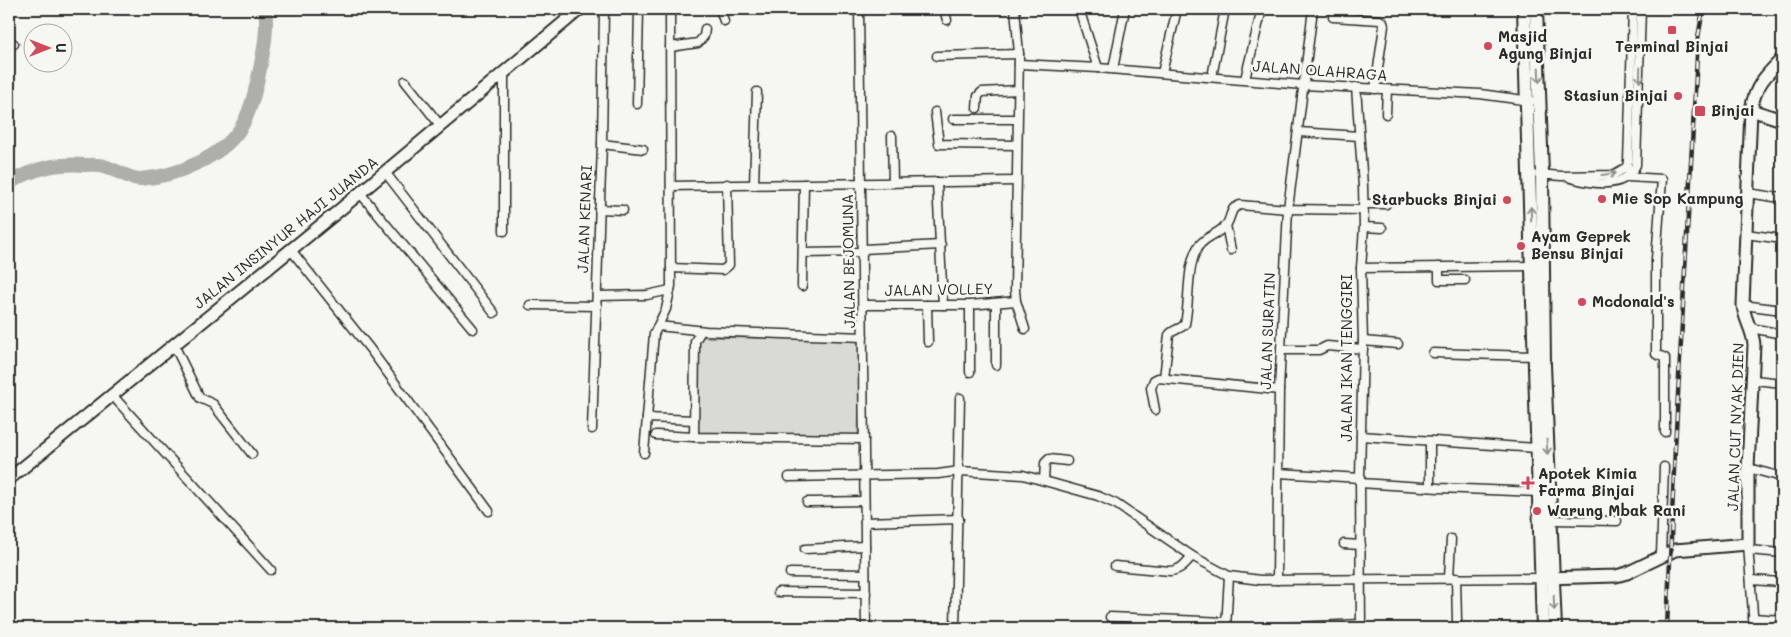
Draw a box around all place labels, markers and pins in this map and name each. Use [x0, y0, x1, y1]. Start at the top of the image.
marker: Terminal Binjai [1666, 24, 1678, 36]
place label: Masjid Agung Binjai [1498, 26, 1593, 63]
place label: Terminal Binjai [1615, 36, 1729, 56]
marker: Masjid Agung Binjai [1482, 40, 1494, 52]
place label: Stasiun Binjai [1564, 85, 1668, 105]
marker: Stasiun Binjai [1672, 90, 1684, 102]
place label: Binjai [1711, 100, 1755, 120]
marker: Binjai [1693, 104, 1707, 118]
place label: Mie Sop Kampung [1612, 188, 1744, 208]
place label: Starbucks Binjai [1372, 189, 1497, 209]
marker: Mie Sop Kampung [1596, 193, 1608, 205]
marker: Starbucks Binjai [1501, 194, 1513, 206]
place label: Ayam Geprek Bensu Binjai [1531, 226, 1631, 263]
marker: Ayam Geprek Bensu Binjai [1515, 240, 1527, 252]
place label: Mcdonald's [1592, 291, 1675, 311]
marker: Mcdonald's [1576, 296, 1588, 308]
place label: Apotek Kimia Farma Binjai [1538, 463, 1637, 500]
marker: Apotek Kimia Farma Binjai [1522, 477, 1534, 489]
place label: Warung Mbak Rani [1547, 500, 1686, 520]
marker: Warung Mbak Rani [1531, 505, 1543, 517]

